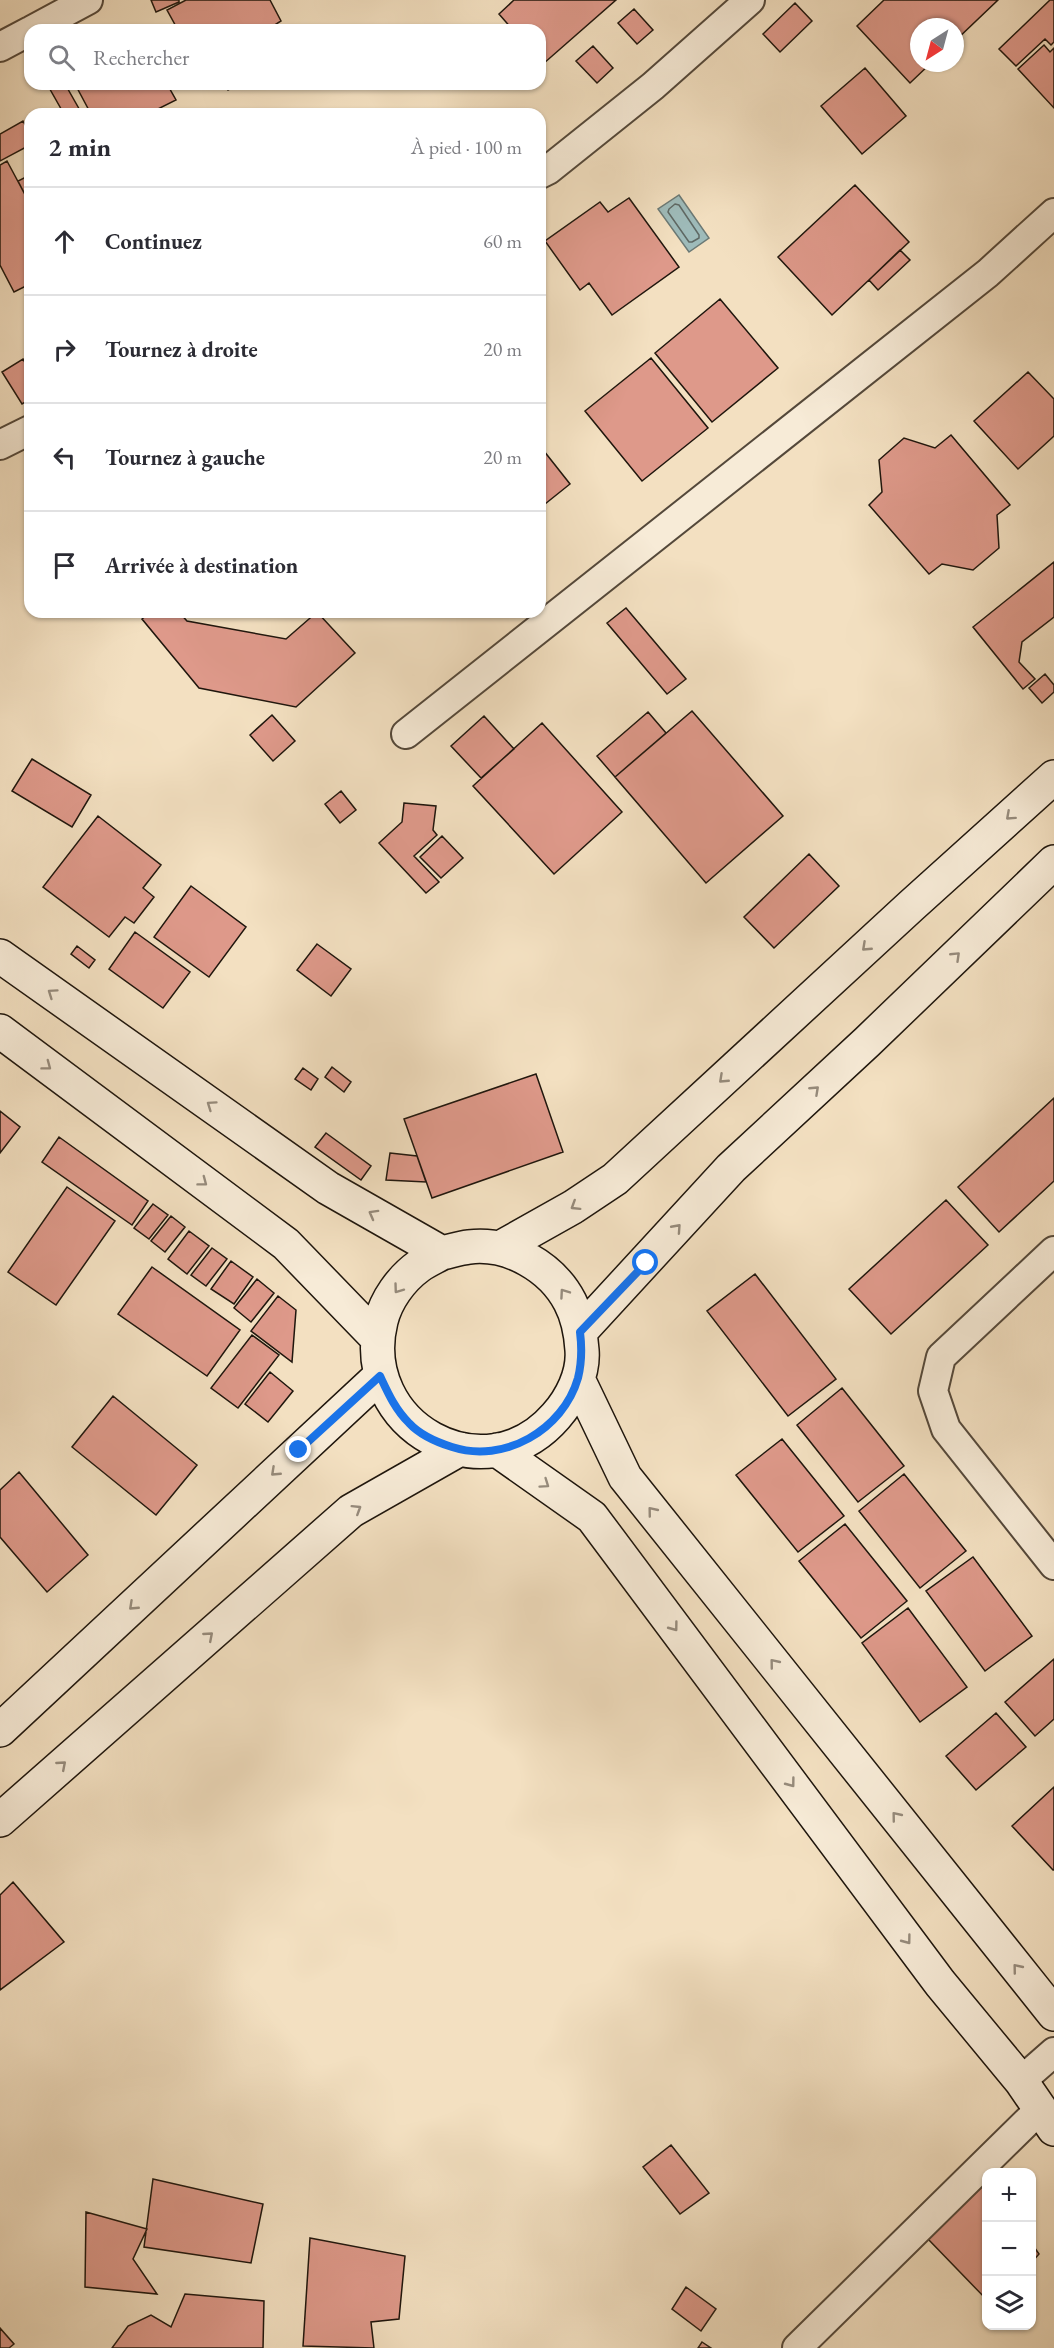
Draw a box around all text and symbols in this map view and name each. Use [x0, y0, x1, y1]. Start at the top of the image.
north arrow [910, 18, 964, 72]
search box [24, 24, 546, 90]
icon: search [45, 41, 78, 74]
text: Rechercher [93, 43, 189, 72]
text: 2 min [48, 130, 111, 164]
text: À pied · 100 m [411, 134, 522, 160]
icon: ahead [48, 225, 81, 258]
text: Continuez [105, 227, 202, 256]
text: 60 m [483, 228, 522, 254]
icon: right [48, 333, 81, 366]
text: Tournez à droite [105, 335, 258, 364]
text: 20 m [483, 336, 522, 362]
icon: left [48, 441, 81, 474]
text: Tournez à gauche [105, 443, 265, 472]
text: 20 m [483, 444, 522, 470]
icon: arrive [48, 549, 81, 582]
text: Arrivée à destination [105, 551, 298, 580]
one-way arrow [1007, 809, 1017, 820]
one-way arrow [862, 940, 873, 951]
one-way arrow [949, 952, 960, 963]
one-way arrow [48, 989, 59, 1000]
one-way arrow [40, 1058, 51, 1069]
one-way arrow [719, 1072, 730, 1083]
one-way arrow [808, 1086, 819, 1097]
one-way arrow [207, 1102, 218, 1113]
one-way arrow [197, 1175, 208, 1186]
one-way arrow [571, 1198, 581, 1210]
one-way arrow [369, 1210, 379, 1221]
one-way arrow [670, 1224, 681, 1235]
route start [632, 1249, 658, 1275]
one-way arrow [394, 1282, 405, 1293]
one-way arrow [560, 1288, 571, 1299]
route end [285, 1436, 311, 1462]
one-way arrow [271, 1465, 282, 1476]
one-way arrow [538, 1477, 549, 1488]
one-way arrow [350, 1505, 361, 1516]
one-way arrow [648, 1507, 659, 1518]
one-way arrow [129, 1598, 140, 1609]
one-way arrow [667, 1621, 678, 1632]
one-way arrow [202, 1632, 213, 1643]
one-way arrow [770, 1659, 781, 1670]
one-way arrow [56, 1761, 66, 1772]
one-way arrow [783, 1777, 794, 1788]
one-way arrow [892, 1811, 903, 1822]
one-way arrow [900, 1933, 911, 1944]
one-way arrow [1014, 1964, 1025, 1975]
map controls [982, 2168, 1036, 2330]
button: + [982, 2168, 1036, 2222]
button: − [982, 2222, 1036, 2276]
button: layers [982, 2276, 1036, 2330]

